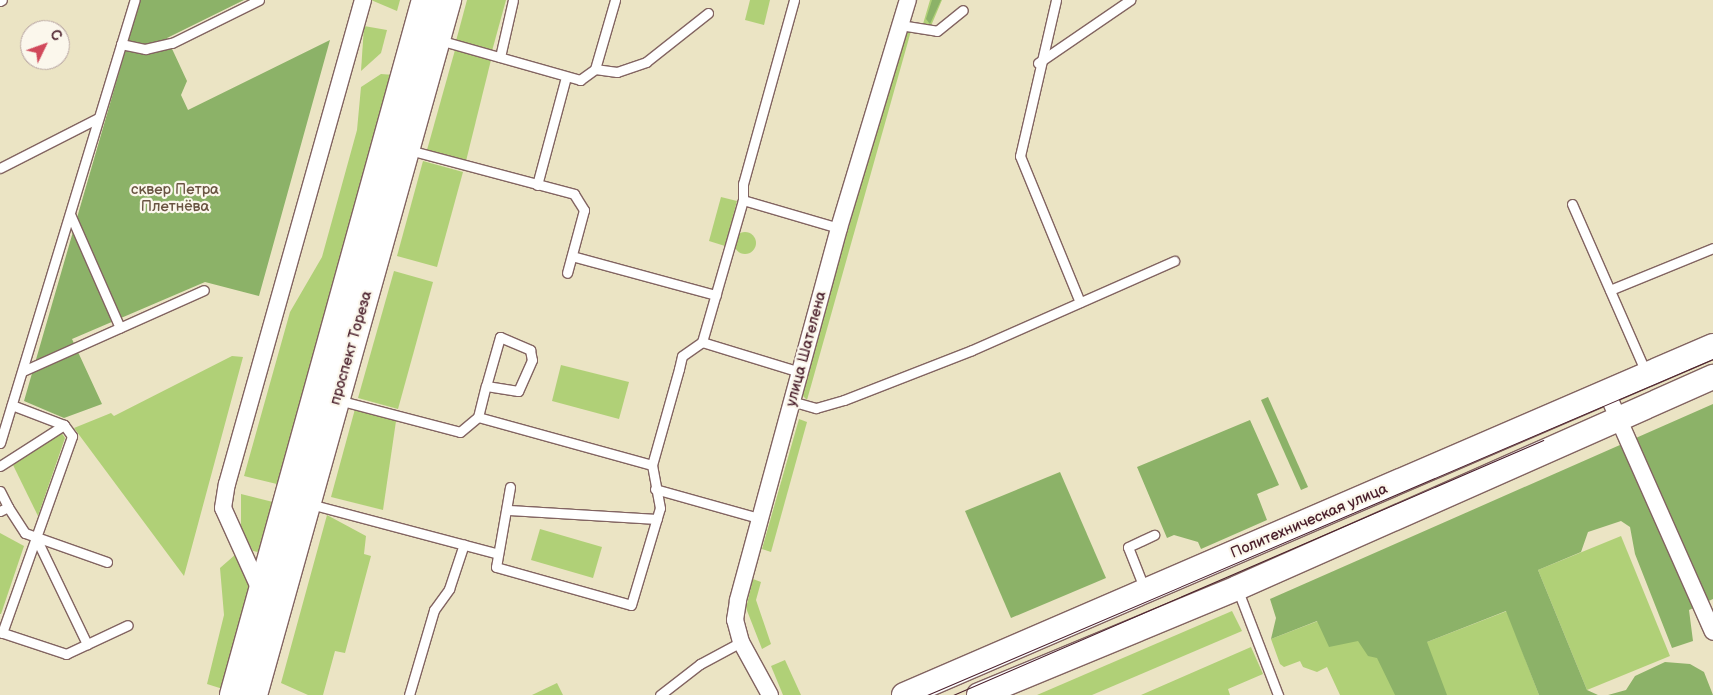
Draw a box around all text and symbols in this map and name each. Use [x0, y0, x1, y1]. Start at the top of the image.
north arrow [20, 20, 70, 70]
text: С [46, 26, 65, 45]
park label: сквер Петра Плетнёва [131, 180, 219, 215]
street label: проспект Тореза [326, 289, 376, 407]
street label: улица Шателена [782, 289, 830, 409]
street label: Политехническая улица [1228, 480, 1390, 562]

